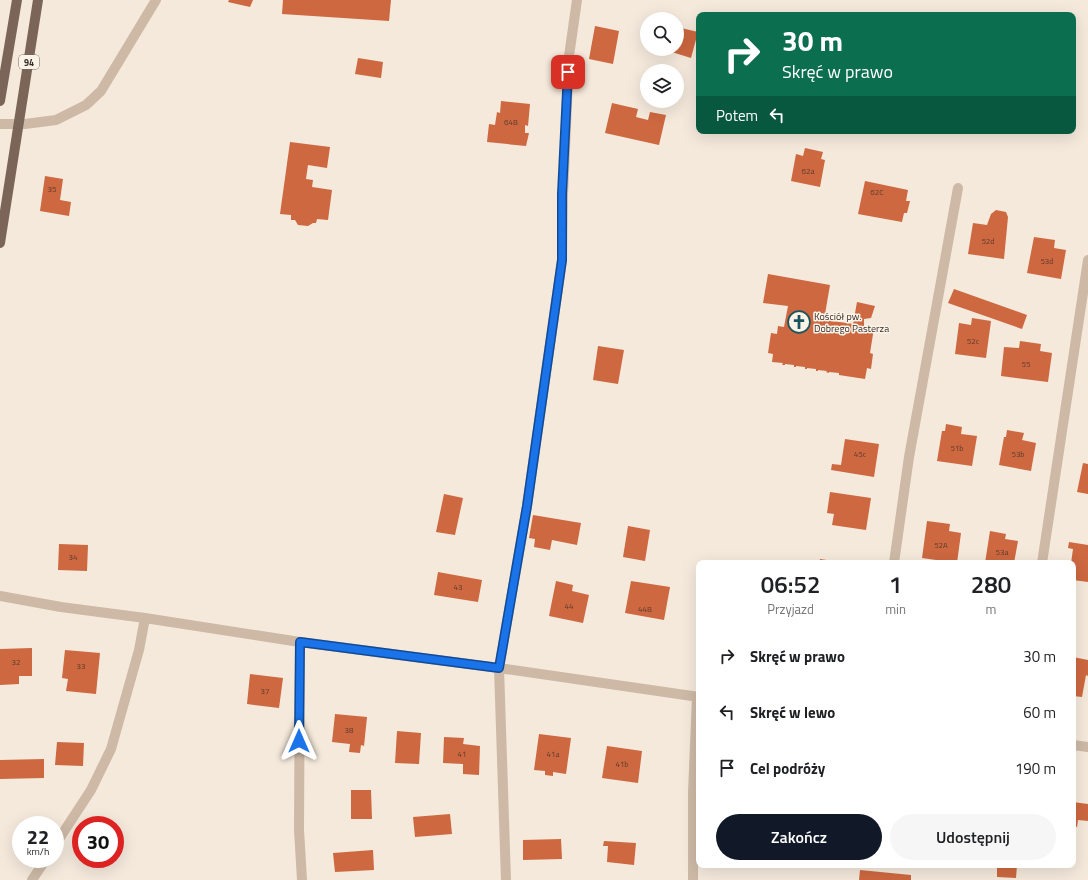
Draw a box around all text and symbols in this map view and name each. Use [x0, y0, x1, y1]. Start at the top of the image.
map controls [640, 12, 684, 108]
button: search [640, 12, 684, 56]
text: 30 m [782, 19, 843, 62]
icon: right [716, 28, 768, 80]
road number: 94 [19, 55, 39, 69]
pin [551, 55, 585, 89]
text: Skręć w prawo [782, 58, 893, 85]
icon: arrive [557, 61, 579, 83]
button: layers [640, 64, 684, 108]
text: Potem [716, 104, 758, 127]
icon: left [766, 104, 788, 126]
house number: 64B [504, 116, 518, 128]
house number: 62a [802, 165, 814, 177]
house number: 35 [48, 183, 57, 195]
house number: 62C [870, 186, 884, 198]
house number: 52d [981, 235, 995, 247]
house number: 53d [1040, 255, 1054, 267]
church icon: Kościół pw. Dobrego Pasterza [786, 309, 812, 335]
place label: Kościół pw. Dobrego Pasterza [814, 309, 889, 336]
house number: 52c [967, 335, 980, 347]
house number: 55 [1022, 358, 1031, 370]
house number: 51b [950, 442, 964, 454]
house number: 45c [854, 448, 867, 460]
house number: 53b [1011, 448, 1025, 460]
house number: 52A [934, 539, 948, 551]
house number: 53a [996, 546, 1008, 558]
house number: 34 [69, 551, 78, 563]
text: 06:52 [761, 566, 820, 602]
text: 1 [889, 566, 902, 602]
text: 280 [971, 566, 1011, 602]
house number: 43 [454, 581, 462, 593]
text: Przyjazd [767, 599, 814, 619]
text: min [885, 599, 906, 619]
text: m [986, 599, 996, 619]
house number: 44 [565, 600, 574, 612]
house number: 44B [638, 603, 652, 615]
icon: right [716, 645, 738, 667]
text: Skręć w prawo [750, 645, 845, 668]
text: 30 m [1023, 645, 1056, 668]
house number: 32 [12, 656, 20, 668]
house number: 33 [77, 660, 85, 672]
house number: 37 [261, 685, 269, 697]
icon: left [716, 701, 738, 723]
text: Skręć w lewo [750, 701, 835, 724]
text: 60 m [1023, 701, 1056, 724]
position arrow [278, 720, 320, 762]
house number: 38 [345, 724, 354, 736]
house number: 41 [458, 748, 466, 760]
house number: 41a [547, 748, 559, 760]
icon: arrive [716, 757, 738, 779]
text: Cel podróży [750, 757, 825, 780]
text: 190 m [1015, 757, 1056, 780]
house number: 41b [615, 758, 629, 770]
button: Zakończ [716, 814, 882, 860]
button: Udostępnij [890, 814, 1056, 860]
speed limit sign: 30 [72, 816, 124, 868]
text: 22 [27, 821, 49, 852]
text: km/h [27, 844, 49, 859]

